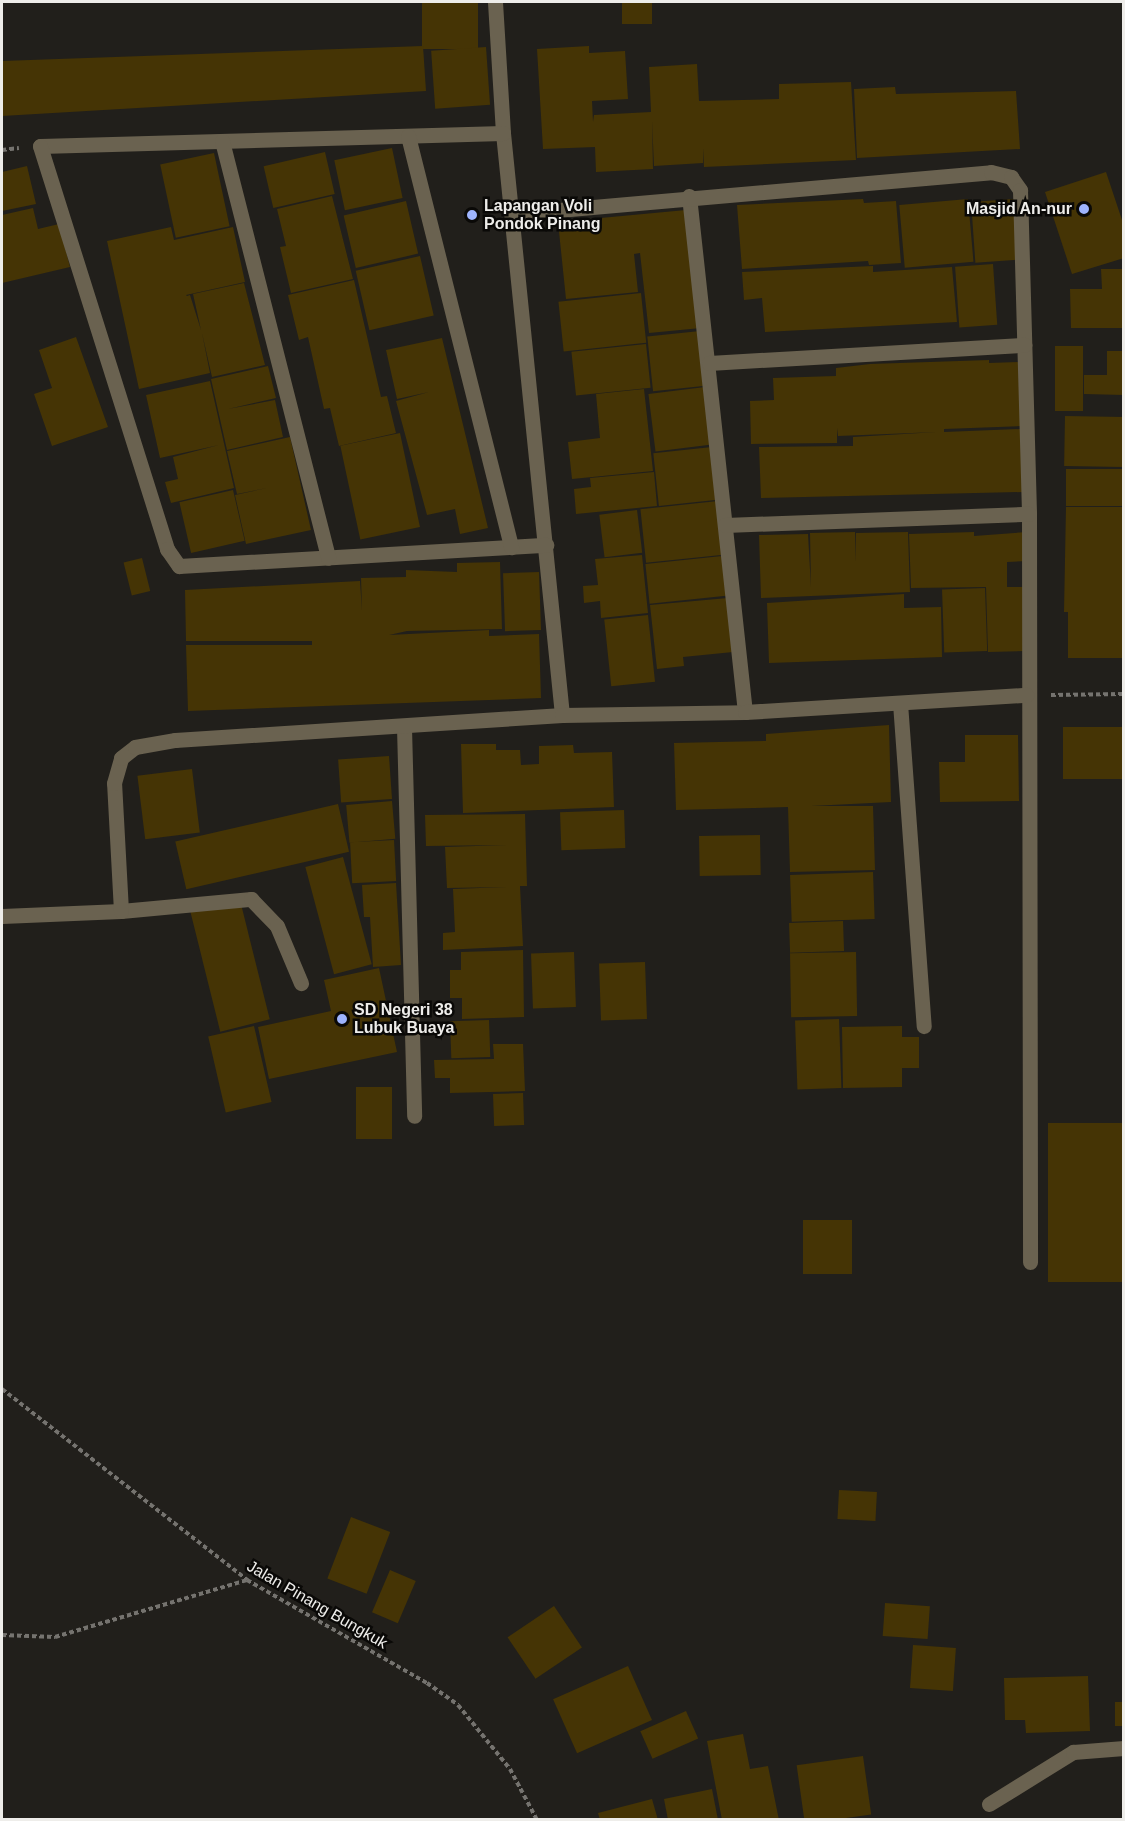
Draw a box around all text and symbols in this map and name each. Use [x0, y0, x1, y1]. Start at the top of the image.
place label: Lapangan Voli Pondok Pinang [484, 196, 600, 234]
place label: Masjid An-nur [965, 199, 1072, 219]
marker: Masjid An-nur [1077, 202, 1091, 216]
marker: Lapangan Voli Pondok Pinang [465, 208, 479, 222]
place label: SD Negeri 38 Lubuk Buaya [354, 1000, 454, 1038]
marker: SD Negeri 38 Lubuk Buaya [335, 1012, 349, 1026]
street label: Jalan Pinang Bungkuk [243, 1557, 391, 1653]

